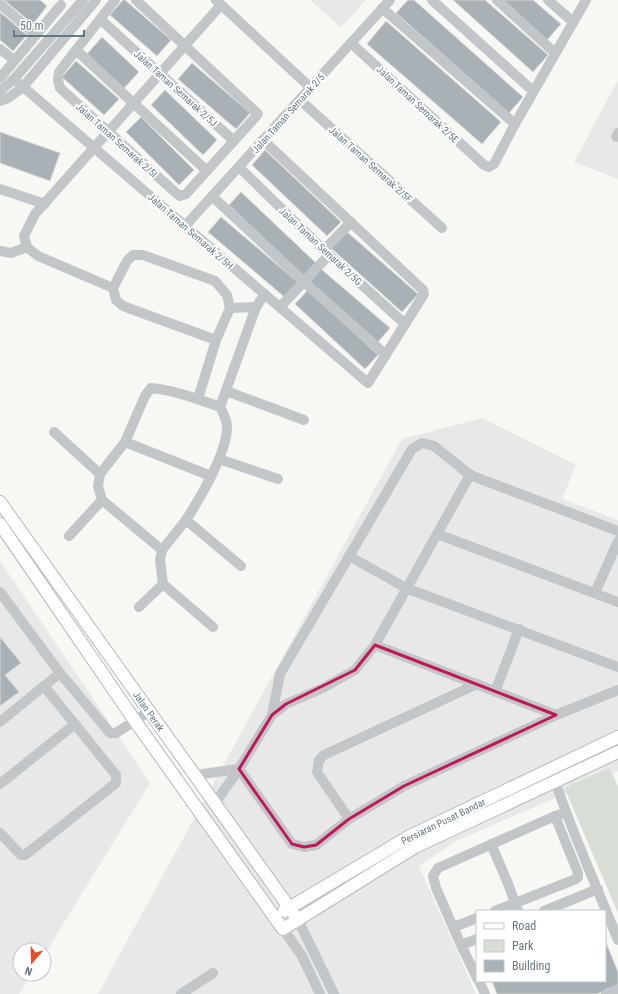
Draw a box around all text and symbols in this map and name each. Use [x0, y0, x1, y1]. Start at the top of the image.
scale bar [14, 12, 84, 38]
text: 50 m [20, 19, 44, 33]
street label: Jalan Taman Semarak 2/5J [132, 48, 219, 129]
street label: Jalan Taman Semarak 2/5E [375, 64, 461, 145]
street label: Jalan Taman Semarak 2/5 [250, 71, 327, 155]
street label: Jalan Taman Semarak 2/5I [74, 101, 159, 180]
street label: Jalan Taman Semarak 2/5F [327, 124, 414, 205]
street label: Jalan Taman Semarak 2/5H [146, 191, 235, 271]
street label: Jalan Taman Semarak 2/5G [277, 205, 364, 288]
street label: Jalan Perak [131, 689, 167, 734]
street label: Persiaran Pusat Bandar [399, 796, 487, 847]
legend [476, 910, 606, 982]
text: Road [512, 919, 536, 933]
text: Park [512, 939, 534, 953]
north arrow [12, 942, 52, 982]
text: Building [512, 959, 550, 973]
text: N [23, 964, 34, 978]

